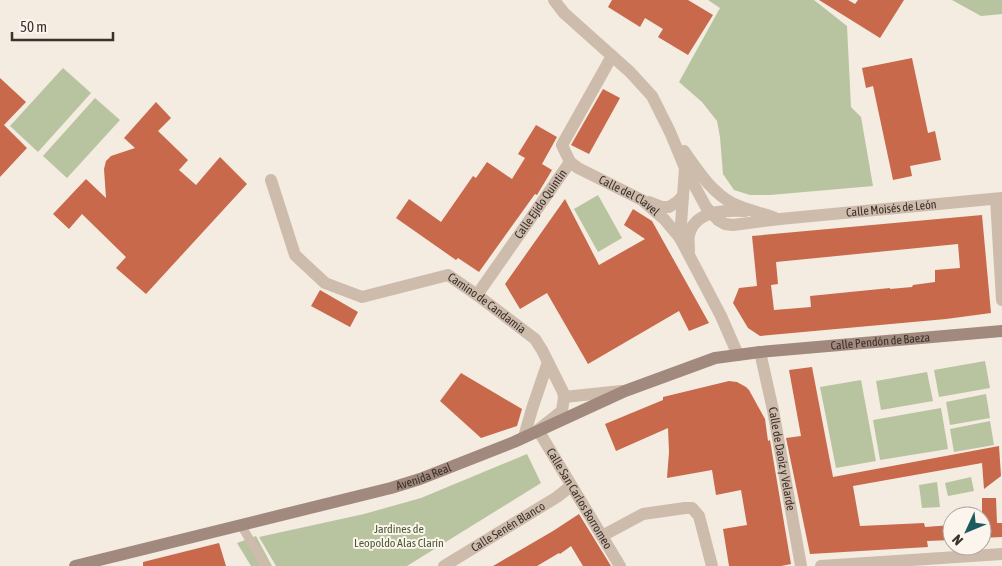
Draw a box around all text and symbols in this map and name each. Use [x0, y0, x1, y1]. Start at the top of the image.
scale bar [12, 10, 114, 42]
text: 50 m [20, 18, 47, 35]
street label: Calle Ejido Quintin [512, 167, 570, 241]
street label: Calle del Clavel [596, 173, 663, 219]
street label: Calle Moisés de León [845, 197, 937, 220]
street label: Camino de Candamia [445, 270, 529, 336]
street label: Calle Pendón de Baeza [830, 330, 931, 353]
street label: Calle de Daoíz y Velarde [766, 406, 798, 512]
street label: Calle San Carlos Borromeo [544, 445, 615, 552]
street label: Avenida Real [394, 460, 454, 493]
street label: Calle Senén Blanco [469, 499, 548, 555]
north arrow [942, 506, 992, 556]
park label: Jardines de Leopoldo Alas Clarín [354, 522, 444, 550]
text: N [949, 532, 966, 549]

